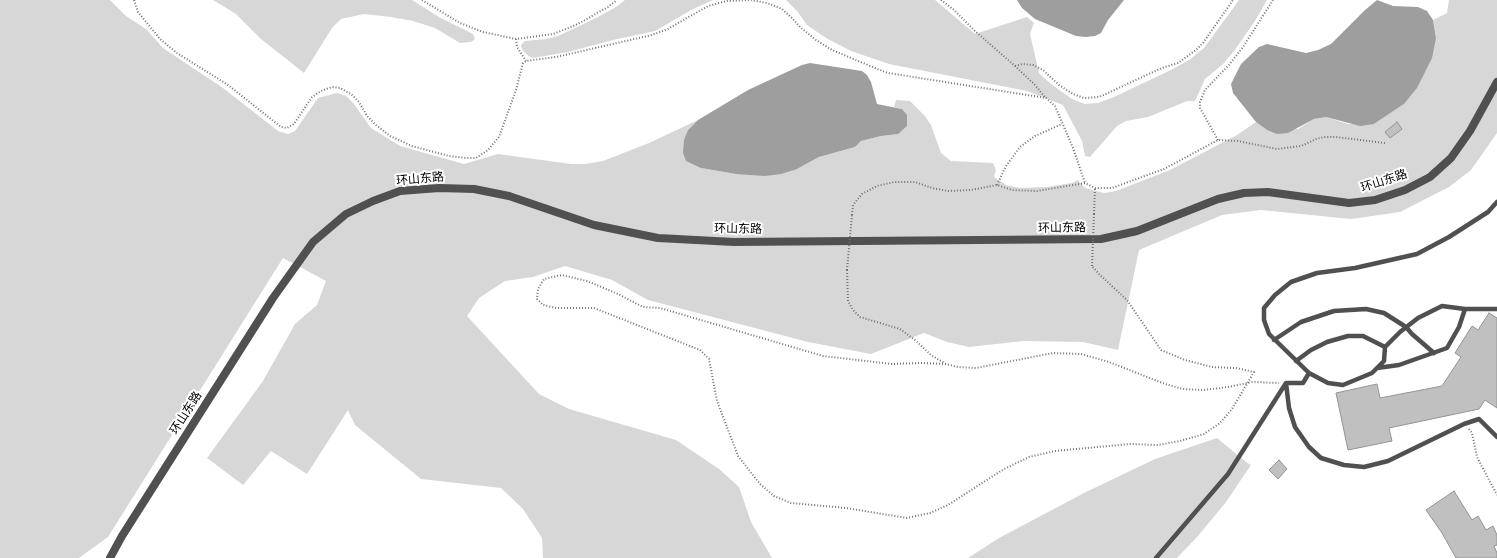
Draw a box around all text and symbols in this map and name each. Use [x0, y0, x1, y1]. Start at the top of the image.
street label: 环山东路 [1359, 167, 1409, 195]
street label: 环山东路 [395, 170, 445, 188]
street label: 环山东路 [1038, 220, 1086, 236]
street label: 环山东路 [714, 221, 762, 237]
street label: 环山东路 [167, 389, 205, 437]

